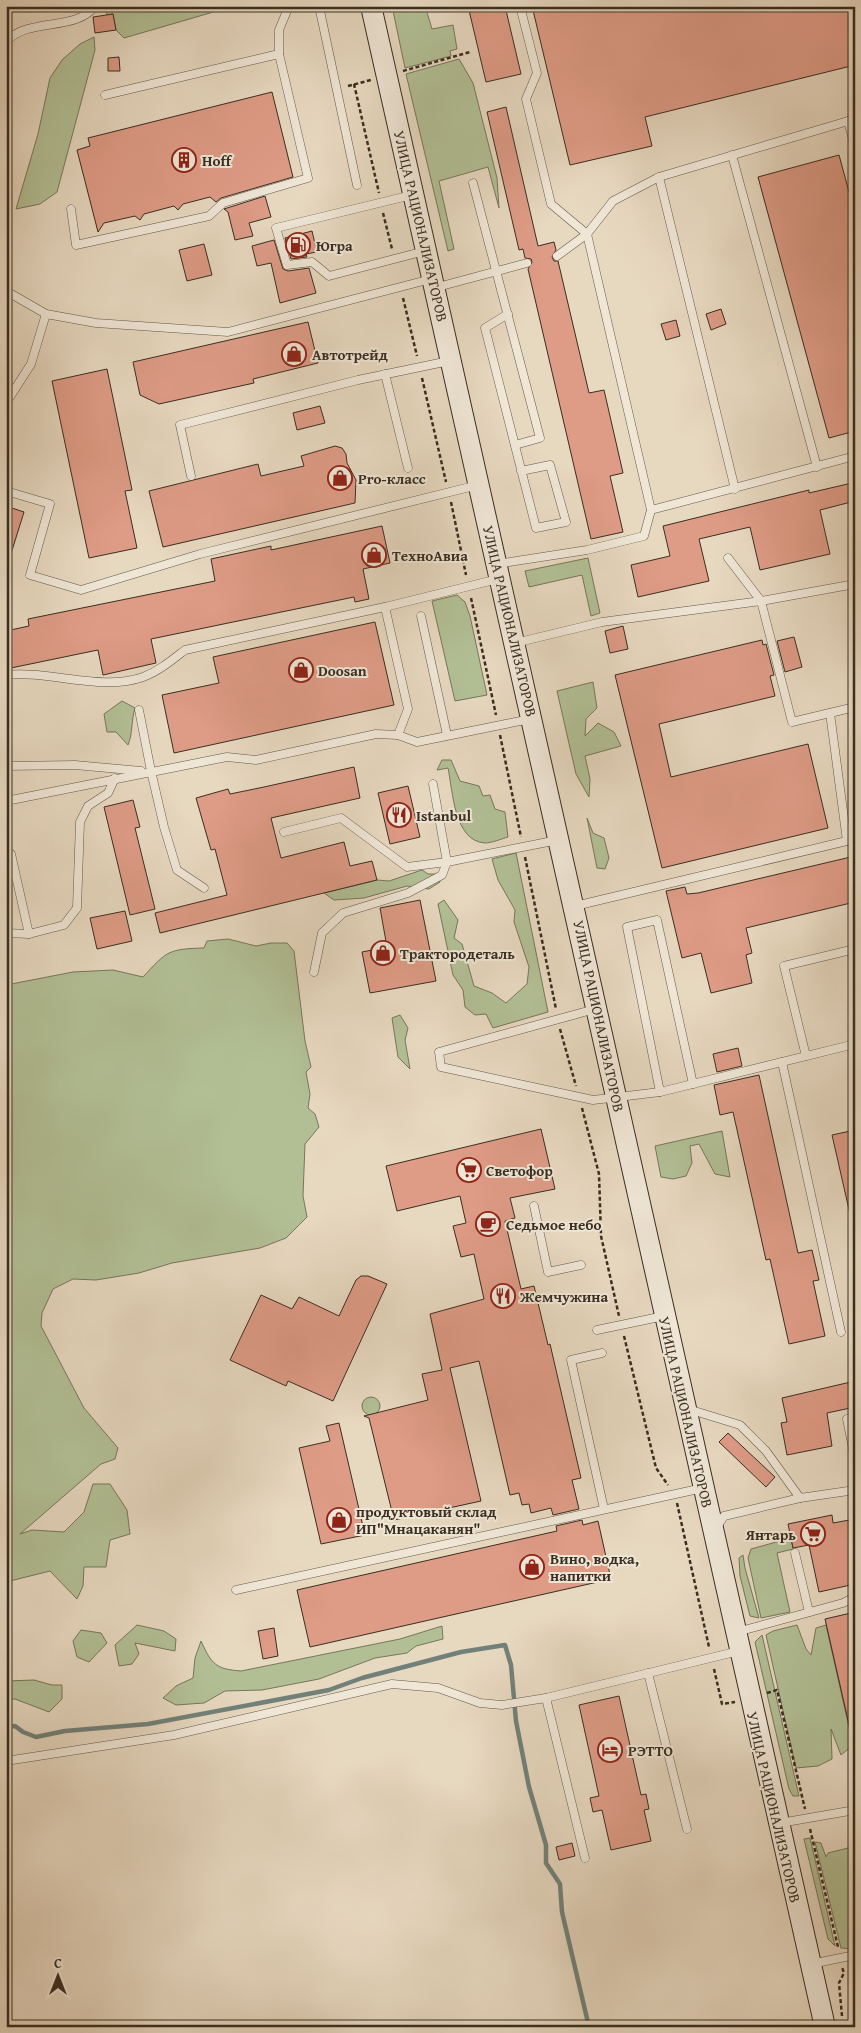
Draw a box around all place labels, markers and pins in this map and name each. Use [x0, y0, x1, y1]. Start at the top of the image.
building icon: Hoff [171, 147, 197, 173]
place label: Hoff [202, 150, 232, 171]
fuel station icon: Югра [285, 232, 311, 258]
place label: Югра [316, 235, 353, 256]
shop icon: Автотрейд [281, 341, 307, 367]
place label: Автотрейд [312, 344, 388, 365]
shop icon: Pro-класс [327, 465, 353, 491]
place label: Pro-класс [358, 468, 426, 489]
shop icon: ТехноАвиа [361, 542, 387, 568]
place label: ТехноАвиа [392, 545, 468, 566]
shop icon: Doosan [288, 657, 314, 683]
place label: Doosan [318, 660, 367, 681]
restaurant icon: Istanbul [386, 802, 412, 828]
place label: Istanbul [416, 805, 472, 826]
shop icon: Трактородеталь [370, 940, 396, 966]
place label: Трактородеталь [400, 943, 515, 964]
supermarket icon: Светофор [456, 1157, 482, 1183]
place label: Светофор [486, 1160, 553, 1181]
cafe icon: Седьмое небо [475, 1211, 501, 1237]
place label: Седьмое небо [506, 1214, 601, 1235]
restaurant icon: Жемчужина [490, 1283, 516, 1309]
place label: Жемчужина [519, 1286, 609, 1307]
place label: продуктовый склад ИП"Мнацаканян" [356, 1501, 497, 1539]
shop icon: продуктовый склад ИП"Мнацаканян" [326, 1507, 352, 1533]
supermarket icon: Янтарь [800, 1521, 826, 1547]
place label: Янтарь [745, 1524, 796, 1545]
place label: Вино, водка, напитки [550, 1548, 639, 1586]
shop icon: Вино, водка, напитки [519, 1554, 545, 1580]
hotel icon: РЭТТО [597, 1737, 623, 1763]
place label: РЭТТО [628, 1740, 673, 1761]

